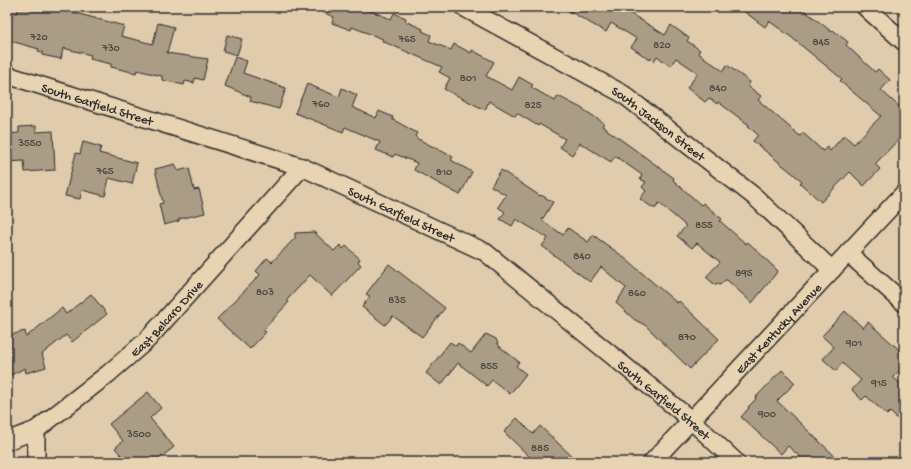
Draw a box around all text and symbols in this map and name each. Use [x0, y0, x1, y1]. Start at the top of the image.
house number: 720 [29, 32, 48, 44]
house number: 765 [397, 34, 416, 46]
house number: 845 [812, 37, 830, 49]
house number: 820 [653, 40, 671, 52]
house number: 730 [101, 43, 120, 55]
house number: 801 [460, 73, 476, 85]
street label: South Garfield Street [39, 81, 156, 131]
house number: 840 [709, 83, 727, 95]
street label: South Jackson Street [608, 84, 709, 166]
house number: 760 [311, 99, 330, 111]
house number: 825 [524, 100, 542, 112]
house number: 3550 [17, 138, 42, 150]
house number: 765 [95, 166, 114, 178]
house number: 810 [436, 167, 452, 179]
street label: South Garfield Street [345, 184, 458, 248]
house number: 855 [695, 220, 713, 232]
house number: 840 [573, 251, 591, 263]
house number: 895 [735, 268, 753, 280]
street label: East Belcaro Drive [128, 278, 207, 361]
street label: East Kentucky Avenue [734, 281, 826, 378]
house number: 803 [256, 287, 274, 299]
house number: 860 [628, 288, 646, 300]
house number: 835 [388, 295, 406, 307]
house number: 870 [678, 332, 696, 344]
house number: 901 [845, 338, 862, 350]
street label: South Garfield Street [614, 358, 714, 445]
house number: 855 [480, 361, 498, 373]
house number: 915 [870, 378, 887, 390]
house number: 900 [757, 409, 776, 421]
house number: 3500 [126, 429, 151, 441]
house number: 885 [531, 443, 549, 455]

